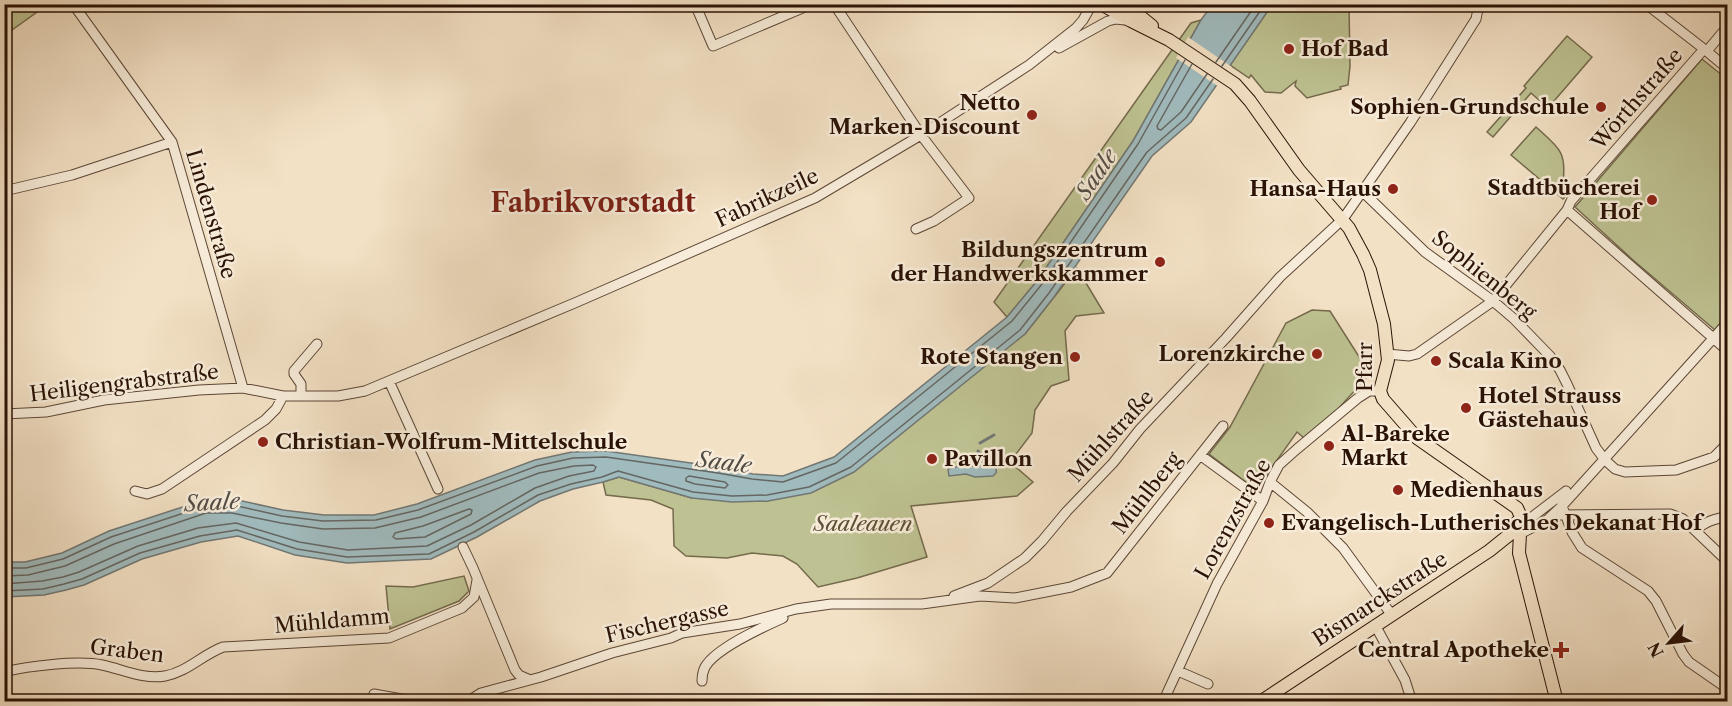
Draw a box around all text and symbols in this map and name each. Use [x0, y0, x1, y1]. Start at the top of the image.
place label: Hof Bad [1301, 36, 1389, 61]
marker: Hof Bad [1282, 42, 1296, 56]
street label: Wörthstraße [1585, 43, 1687, 155]
place label: Netto Marken-Discount [829, 90, 1021, 139]
place label: Sophien-Grundschule [1350, 94, 1589, 119]
marker: Sophien-Grundschule [1594, 100, 1608, 114]
marker: Netto Marken-Discount [1025, 108, 1039, 122]
water label: Saale [1069, 143, 1124, 206]
street label: Lindenstraße [181, 146, 242, 282]
street label: Fabrikzeile [711, 163, 822, 232]
place label: Stadtbücherei Hof [1487, 175, 1643, 224]
place label: Hansa-Haus [1250, 176, 1381, 201]
marker: Hansa-Haus [1386, 182, 1400, 196]
district label: Fabrikvorstadt [490, 186, 696, 219]
marker: Stadtbücherei Hof [1645, 193, 1659, 207]
street label: Sophienberg [1427, 225, 1542, 325]
place label: Bildungszentrum der Handwerkskammer [890, 237, 1149, 286]
marker: Bildungszentrum der Handwerkskammer [1153, 255, 1167, 269]
place label: Lorenzkirche [1158, 341, 1305, 366]
street label: Pfarr [1352, 342, 1377, 392]
place label: Rote Stangen [920, 344, 1064, 369]
marker: Lorenzkirche [1310, 347, 1324, 361]
place label: Scala Kino [1448, 348, 1562, 373]
marker: Rote Stangen [1068, 350, 1082, 364]
marker: Scala Kino [1429, 354, 1443, 368]
street label: Heiligengrabstraße [28, 358, 220, 407]
place label: Hotel Strauss Gästehaus [1478, 383, 1621, 432]
street label: Mühlstraße [1063, 384, 1159, 487]
marker: Hotel Strauss Gästehaus [1459, 401, 1473, 415]
place label: Al-Bareke Markt [1340, 421, 1450, 470]
place label: Christian-Wolfrum-Mittelschule [275, 429, 627, 454]
marker: Christian-Wolfrum-Mittelschule [256, 435, 270, 449]
marker: Al-Bareke Markt [1322, 439, 1336, 453]
water label: Saale [693, 445, 754, 479]
place label: Pavillon [944, 446, 1033, 471]
street label: Mühlberg [1107, 446, 1187, 539]
marker: Pavillon [925, 452, 939, 466]
street label: Lorenzstraße [1189, 454, 1276, 583]
place label: Medienhaus [1410, 477, 1543, 502]
marker: Medienhaus [1391, 483, 1405, 497]
water label: Saale [182, 487, 242, 518]
place label: Evangelisch-Lutherisches Dekanat Hof [1281, 510, 1705, 535]
park label: Saaleauen [812, 511, 912, 536]
marker: Evangelisch-Lutherisches Dekanat Hof [1262, 516, 1276, 530]
street label: Bismarckstraße [1308, 546, 1452, 651]
street label: Fischergasse [603, 595, 731, 648]
street label: Mühldamm [273, 603, 391, 638]
north arrow [1639, 613, 1699, 673]
street label: Graben [89, 634, 165, 667]
place label: Central Apotheke [1358, 637, 1549, 662]
text: N [1644, 639, 1668, 661]
marker: Central Apotheke [1554, 643, 1568, 657]

